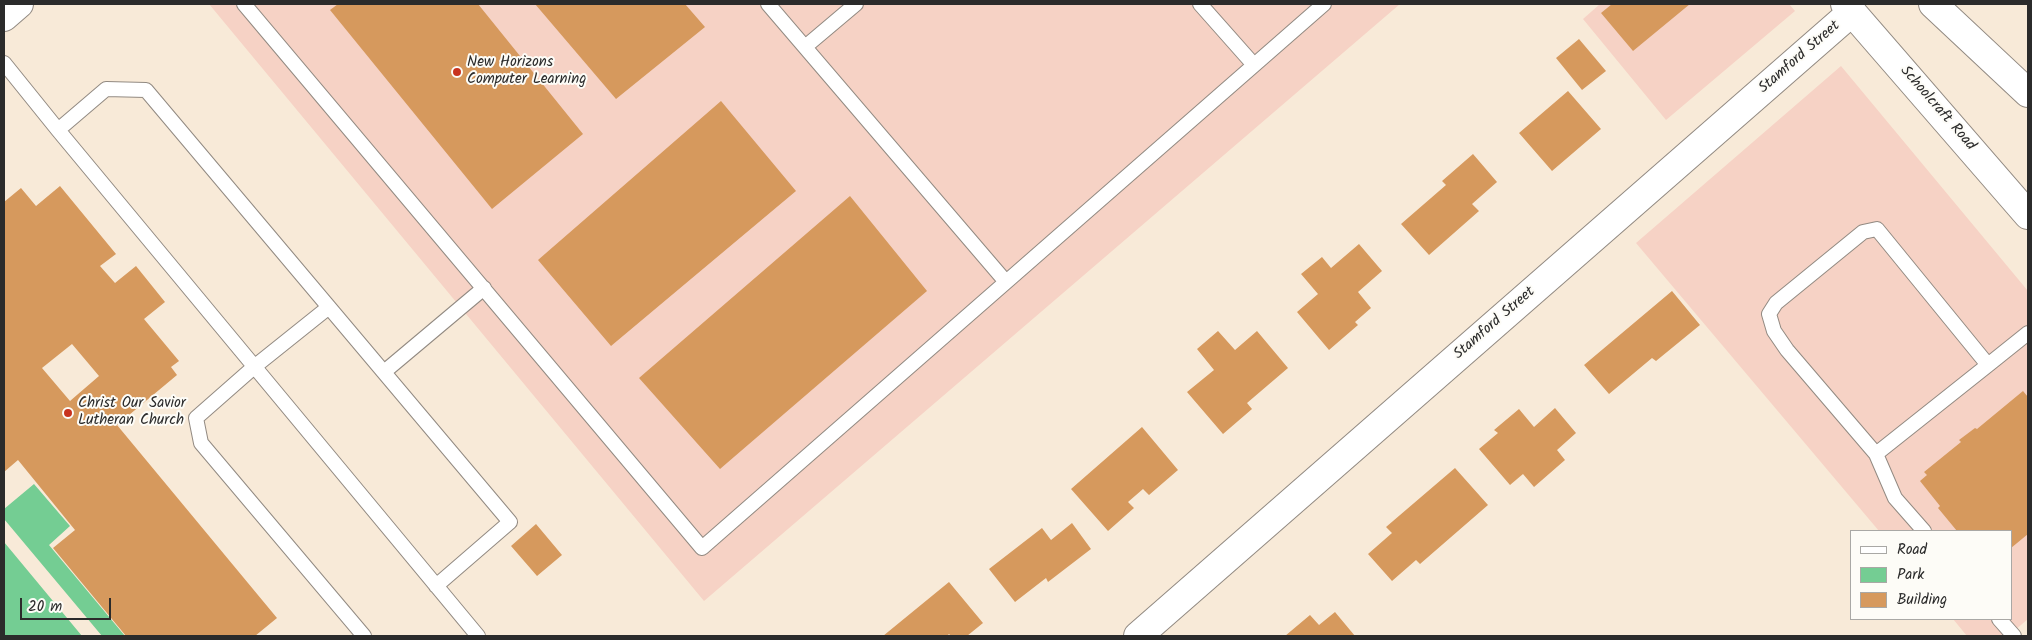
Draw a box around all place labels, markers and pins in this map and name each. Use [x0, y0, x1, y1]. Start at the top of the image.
place label: New Horizons Computer Learning [467, 54, 586, 89]
marker: New Horizons Computer Learning [451, 66, 463, 78]
place label: Christ Our Savior Lutheran Church [78, 395, 186, 430]
marker: Christ Our Savior Lutheran Church [62, 407, 74, 419]

